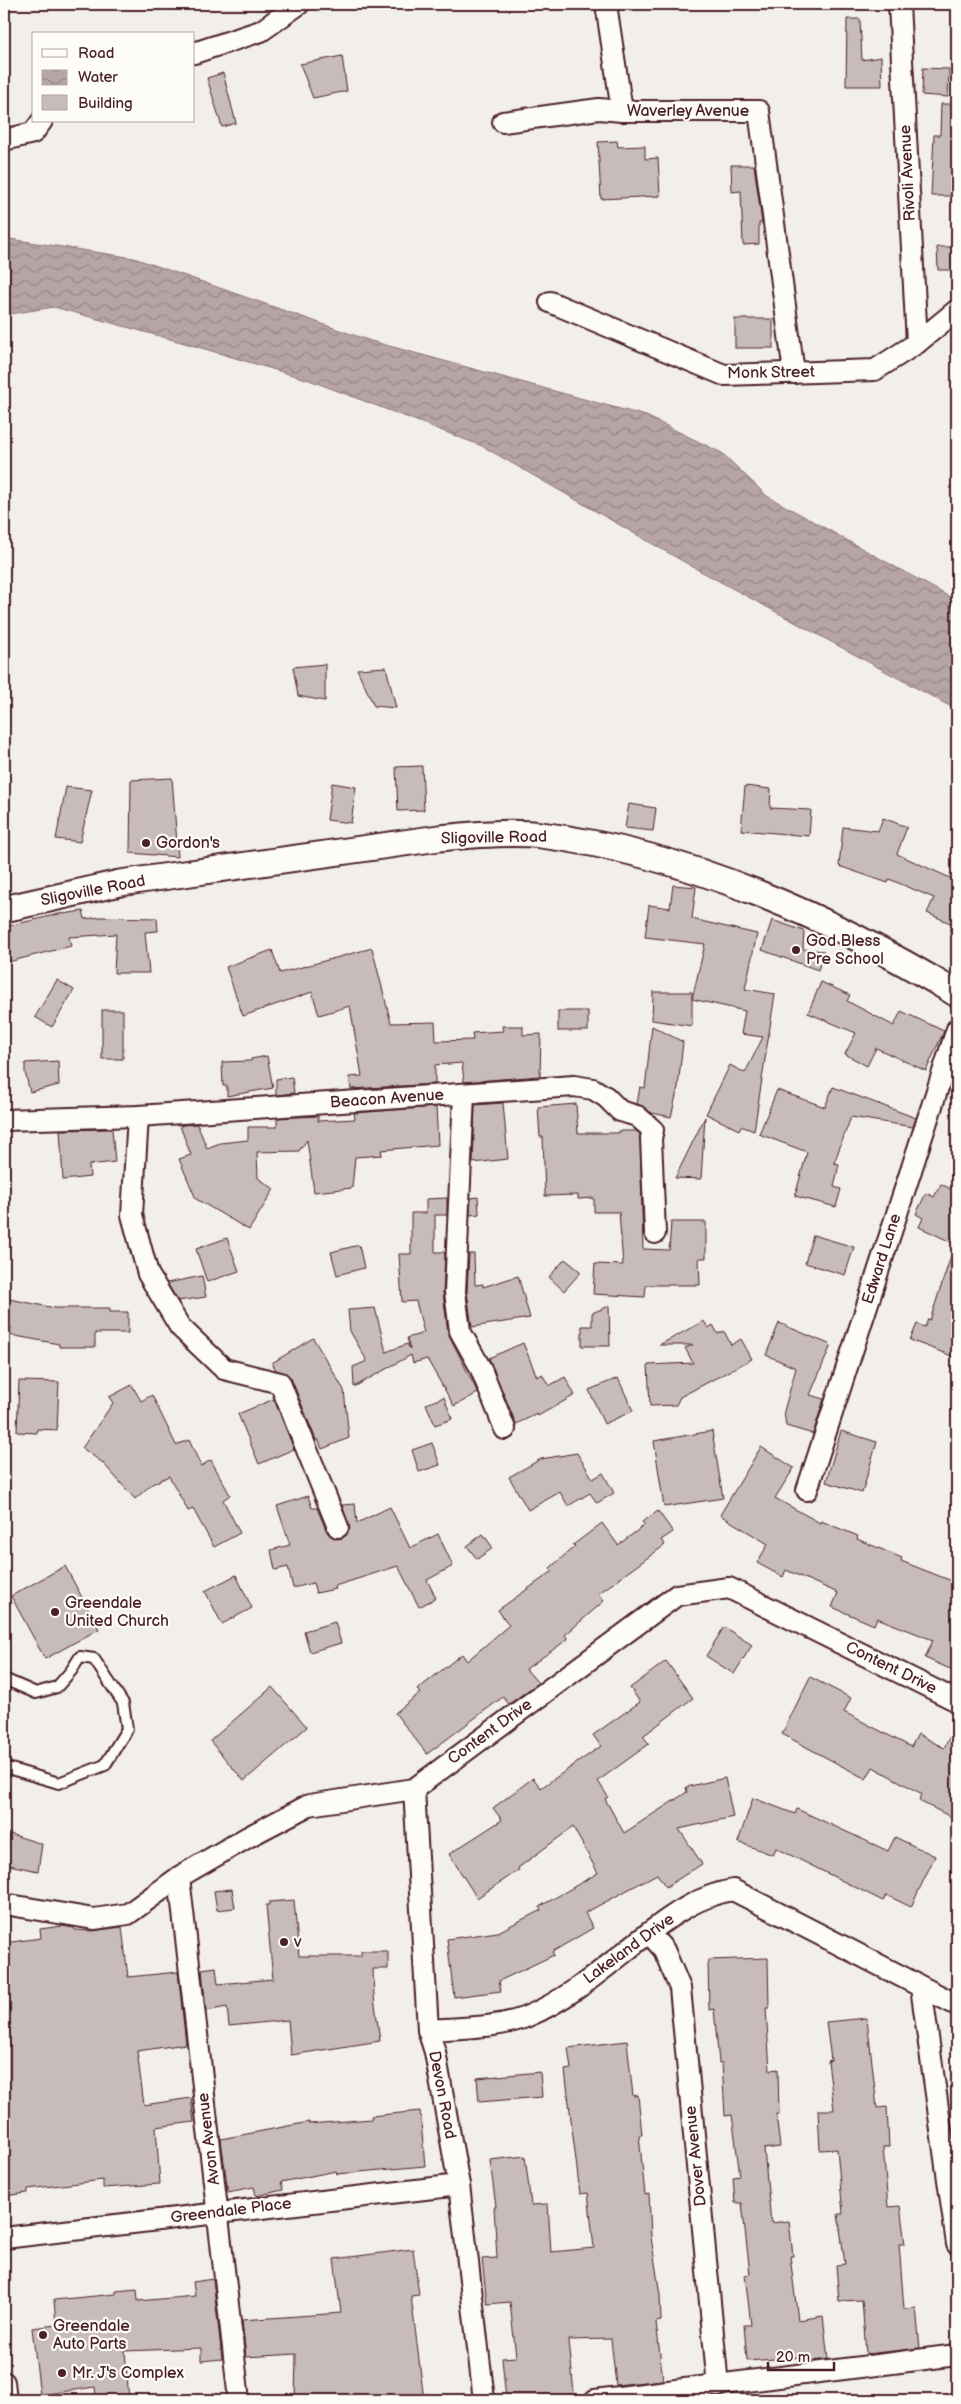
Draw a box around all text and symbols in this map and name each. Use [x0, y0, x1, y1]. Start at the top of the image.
legend [32, 32, 195, 122]
text: Road [78, 44, 114, 63]
text: Water [78, 68, 118, 87]
text: Building [78, 94, 133, 113]
street label: Waverley Avenue [627, 102, 750, 121]
street label: Rivoli Avenue [896, 124, 920, 222]
street label: Monk Street [727, 363, 815, 383]
street label: Sligoville Road [441, 828, 547, 848]
place label: Gordon's [156, 834, 220, 853]
marker: Gordon's [140, 837, 152, 849]
street label: Sligoville Road [39, 872, 147, 910]
place label: God Bless Pre School [806, 932, 884, 969]
marker: God Bless Pre School [790, 944, 802, 956]
street label: Beacon Avenue [329, 1086, 445, 1112]
street label: Edward Lane [858, 1211, 906, 1307]
place label: Greendale United Church [65, 1594, 169, 1631]
marker: Greendale United Church [49, 1606, 61, 1618]
street label: Content Drive [842, 1638, 940, 1699]
street label: Content Drive [444, 1695, 536, 1769]
street label: Lakeland Drive [580, 1909, 678, 1988]
place label: v [293, 1933, 302, 1952]
marker: v [278, 1936, 290, 1948]
street label: Devon Road [424, 2049, 460, 2141]
street label: Avon Avenue [194, 2091, 224, 2186]
street label: Dover Avenue [681, 2104, 711, 2207]
street label: Greendale Place [170, 2194, 293, 2228]
place label: Greendale Auto Parts [53, 2317, 130, 2354]
marker: Greendale Auto Parts [37, 2329, 49, 2341]
scale bar [768, 2339, 835, 2371]
text: 20 m [776, 2348, 810, 2367]
place label: Mr. J's Complex [72, 2364, 184, 2383]
marker: Mr. J's Complex [56, 2367, 68, 2379]

